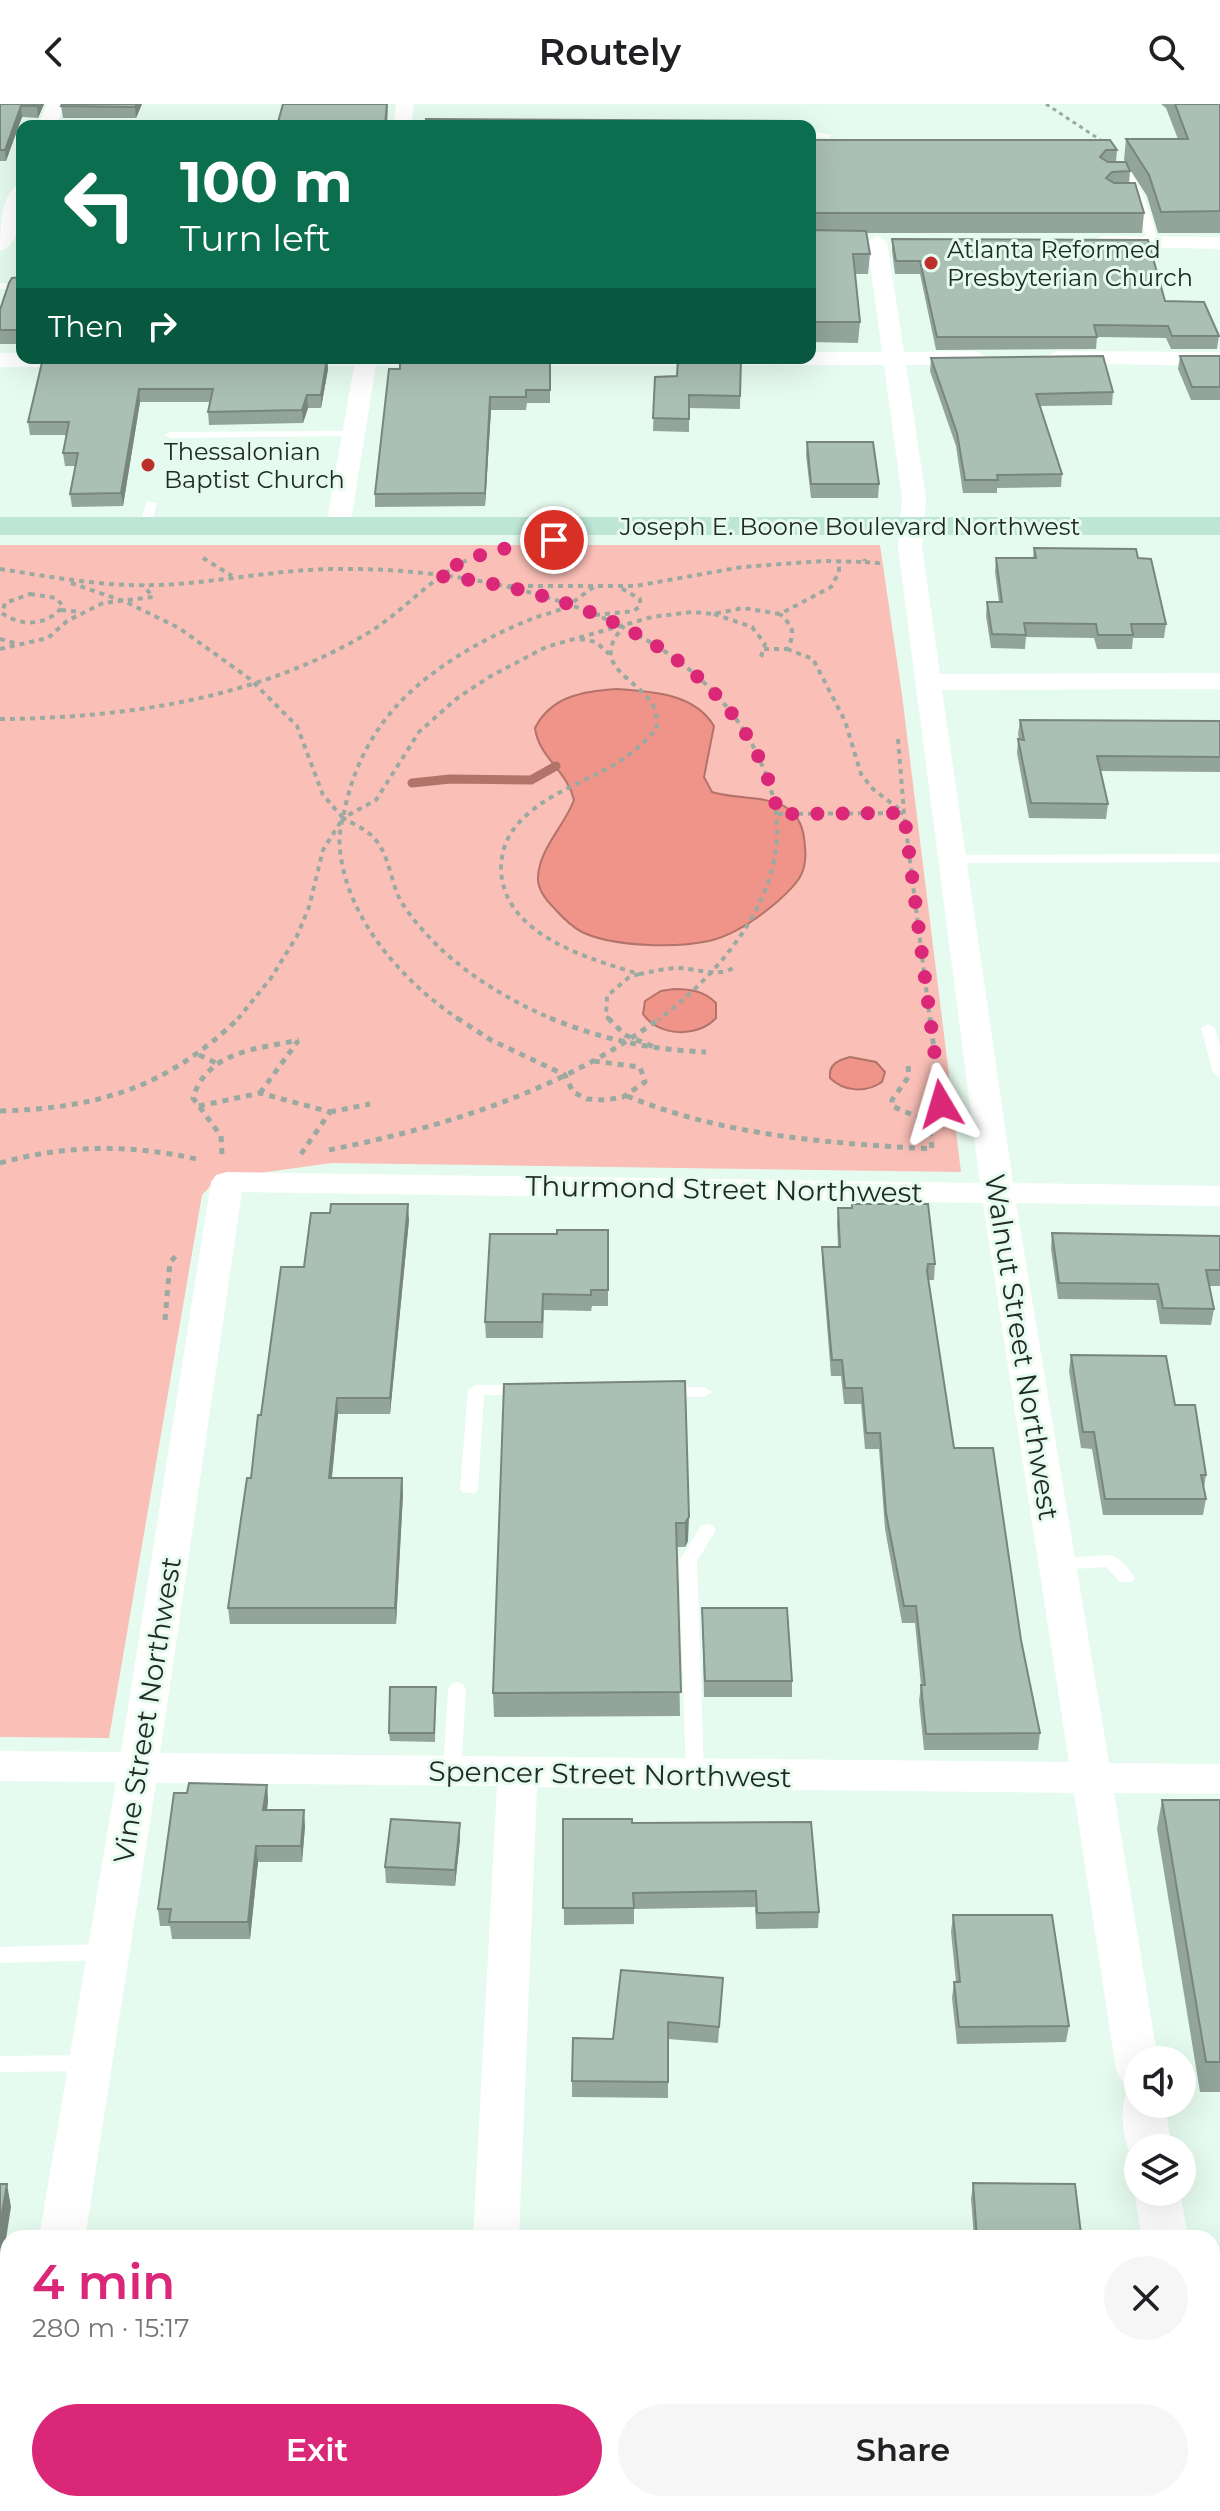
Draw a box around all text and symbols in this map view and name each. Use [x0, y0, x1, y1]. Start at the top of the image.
icon: back [32, 30, 76, 74]
text: Routely [539, 30, 681, 74]
icon: search [1144, 30, 1188, 74]
text: 100 m [180, 148, 353, 216]
icon: left [48, 152, 152, 256]
text: Turn left [180, 216, 331, 260]
place label: Atlanta Reformed Presbyterian Church [947, 235, 1193, 292]
marker: Atlanta Reformed Presbyterian Church [922, 254, 940, 272]
icon: right [140, 304, 184, 348]
text: Then [48, 308, 124, 345]
place label: Thessalonian Baptist Church [164, 437, 345, 494]
marker: Thessalonian Baptist Church [139, 456, 157, 474]
pin [520, 506, 588, 574]
street label: Joseph E. Boone Boulevard Northwest [619, 512, 1080, 541]
icon: arrive [532, 518, 576, 562]
position arrow [899, 1062, 983, 1146]
street label: Thurmond Street Northwest [525, 1169, 923, 1209]
street label: Walnut Street Northwest [978, 1171, 1066, 1523]
street label: Vine Street Northwest [106, 1554, 188, 1866]
street label: Spencer Street Northwest [428, 1754, 792, 1794]
map controls [1124, 2046, 1196, 2206]
button: sound [1124, 2046, 1196, 2118]
button: layers [1124, 2134, 1196, 2206]
text: 4 min [32, 2253, 175, 2311]
button: close [1104, 2256, 1188, 2340]
text: 280 m · 15:17 [32, 2312, 189, 2344]
button: Exit [32, 2404, 602, 2496]
button: Share [618, 2404, 1188, 2496]

